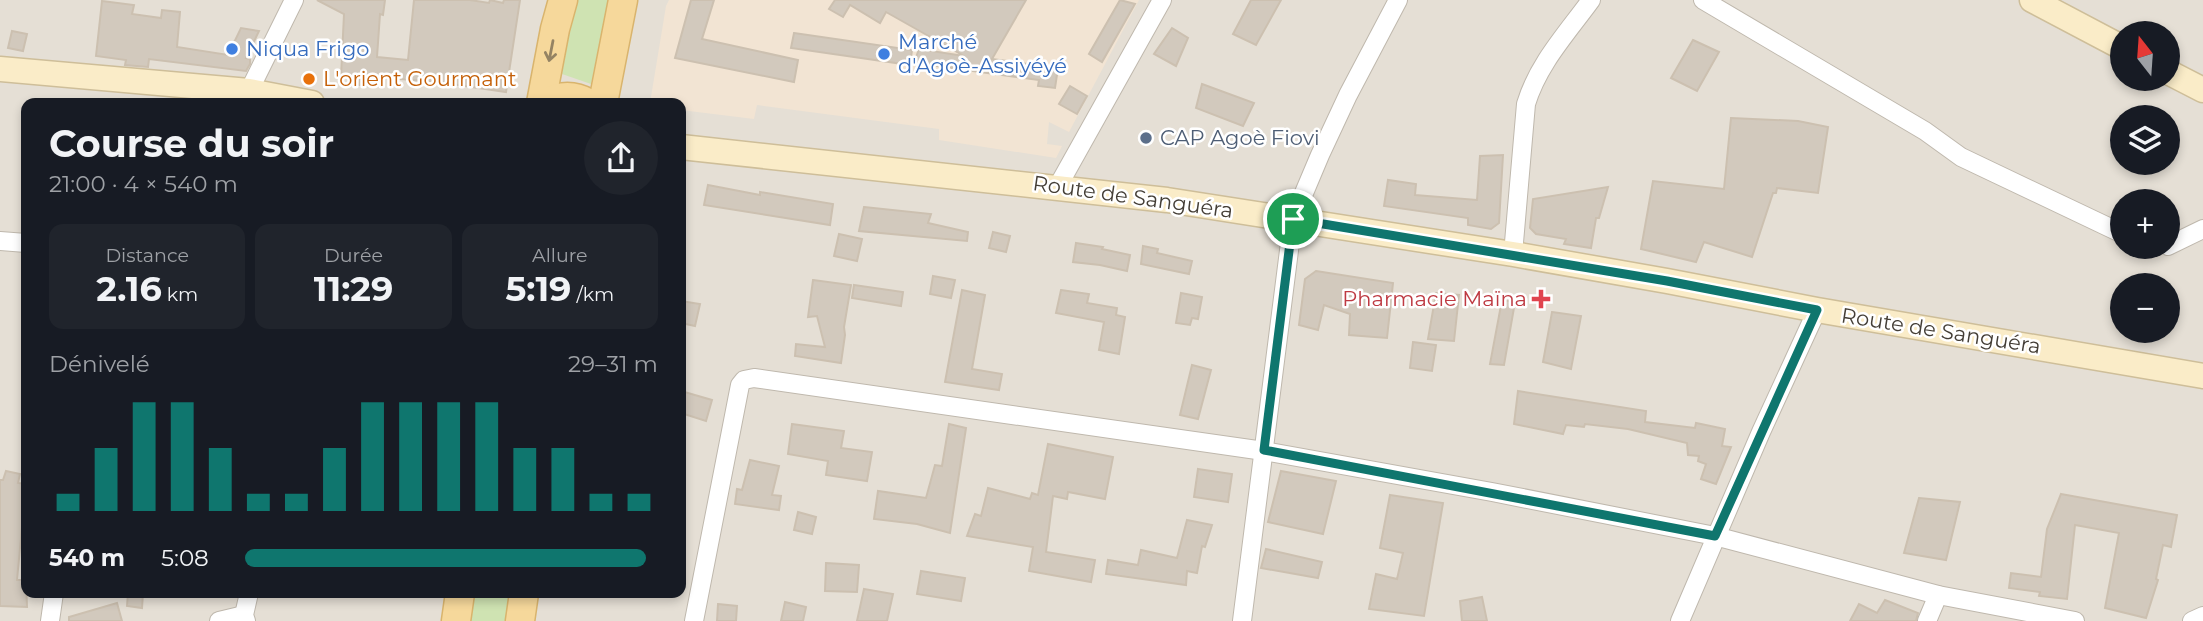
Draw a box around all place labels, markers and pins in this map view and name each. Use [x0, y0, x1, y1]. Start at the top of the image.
place label: Marché d'Agoè-Assiyéyé [898, 29, 1067, 78]
place label: Niqua Frigo [246, 36, 370, 61]
marker: Niqua Frigo [224, 41, 240, 57]
marker: Marché d'Agoè-Assiyéyé [876, 46, 892, 62]
place label: L'orient Gourmant [323, 66, 516, 91]
marker: L'orient Gourmant [301, 71, 317, 87]
place label: CAP Agoè Fiovi [1160, 125, 1320, 150]
marker: CAP Agoè Fiovi [1138, 130, 1154, 146]
pin [1263, 189, 1323, 249]
place label: Pharmacie Maïna [1342, 286, 1527, 311]
marker: Pharmacie Maïna [1533, 291, 1549, 307]

